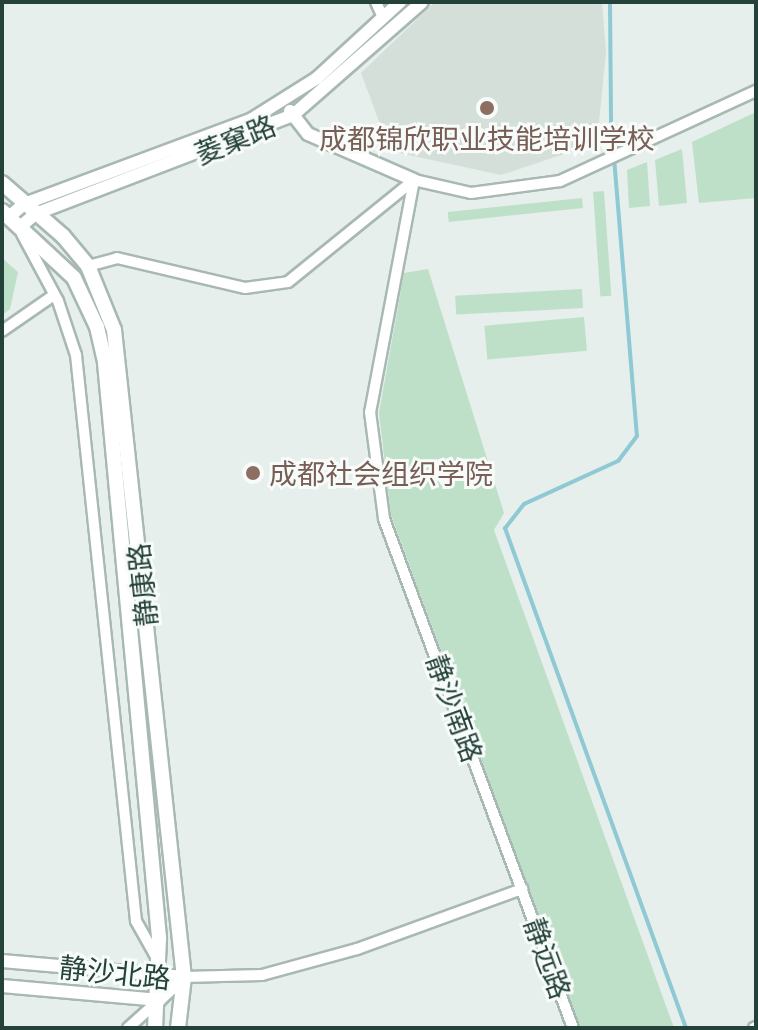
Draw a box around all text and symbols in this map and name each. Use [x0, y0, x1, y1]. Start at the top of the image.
marker: 成都锦欣职业技能培训学校 [478, 99, 496, 117]
street label: 菱窠路 [190, 108, 280, 170]
place label: 成都锦欣职业技能培训学校 [319, 121, 655, 155]
place label: 成都社会组织学院 [269, 456, 493, 490]
marker: 成都社会组织学院 [244, 464, 262, 482]
street label: 静康路 [121, 541, 163, 629]
street label: 静沙南路 [420, 650, 490, 766]
street label: 静远路 [518, 913, 578, 1003]
street label: 静沙北路 [58, 949, 172, 995]

